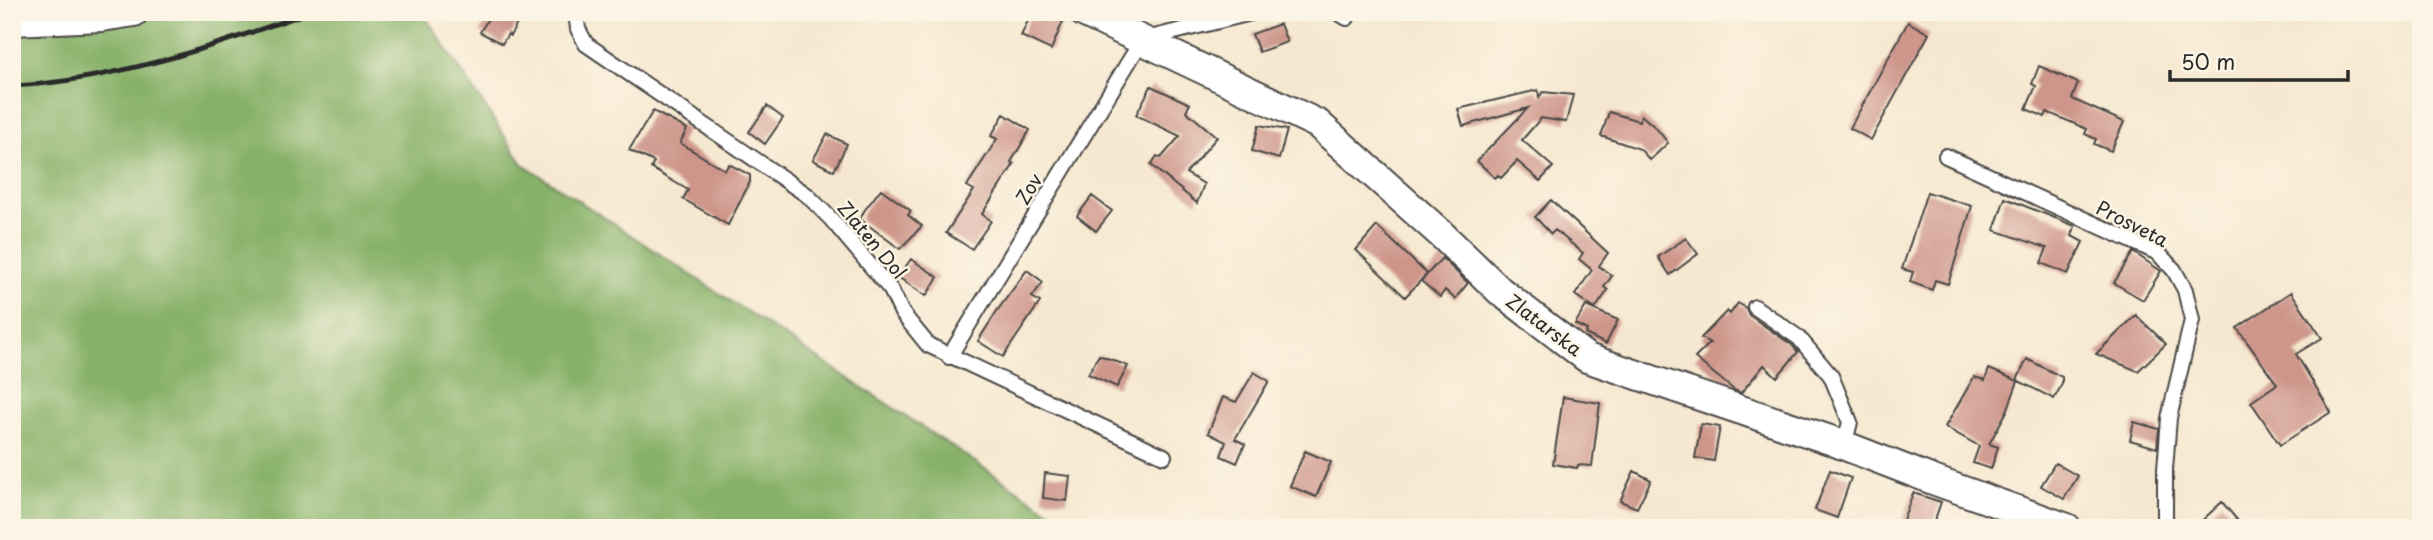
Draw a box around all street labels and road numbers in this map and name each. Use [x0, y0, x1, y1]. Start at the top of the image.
street label: Zov [1008, 167, 1049, 209]
street label: Prosveta [2091, 193, 2174, 253]
street label: Zlaten Dol [832, 194, 914, 285]
street label: Zlatarska [1501, 286, 1589, 362]

